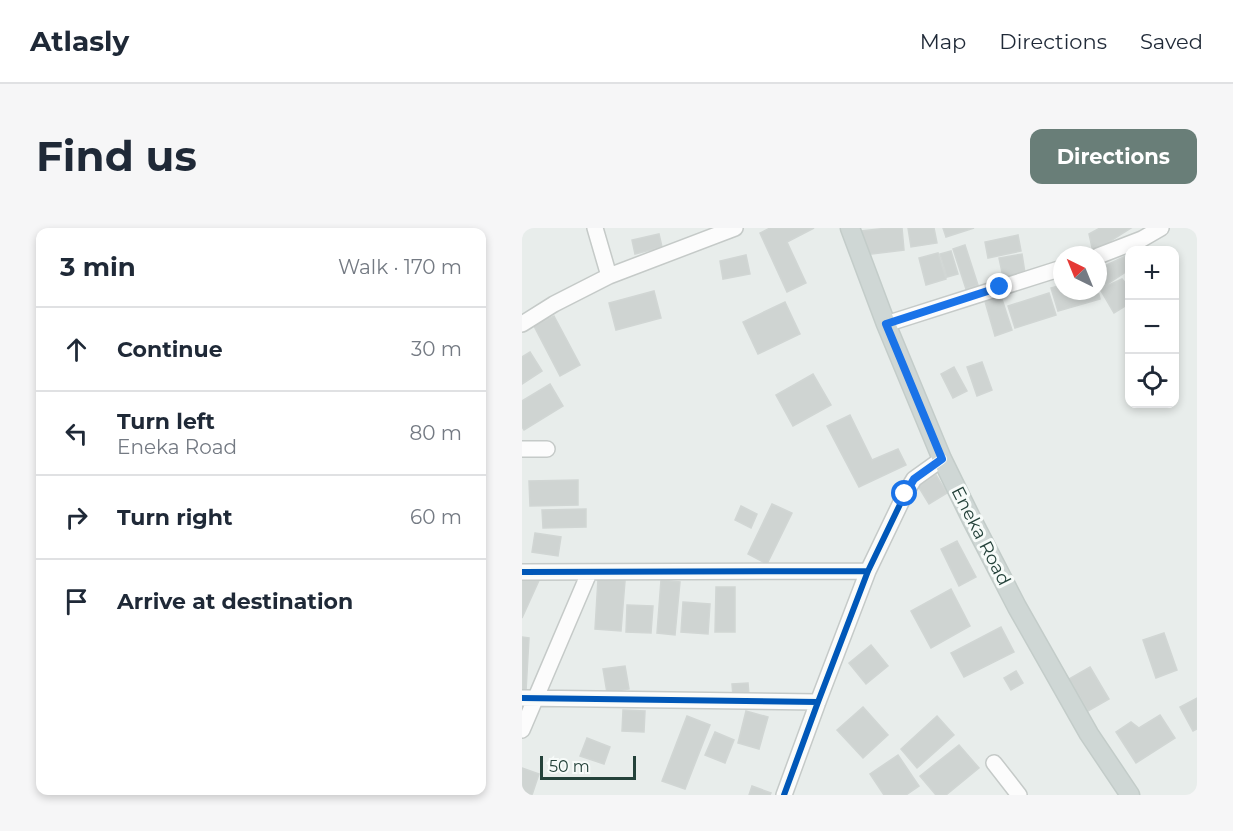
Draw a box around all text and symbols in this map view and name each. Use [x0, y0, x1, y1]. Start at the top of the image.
text: Atlasly [30, 24, 129, 58]
text: Map [920, 29, 966, 54]
text: Directions [999, 29, 1107, 54]
text: Saved [1140, 29, 1203, 54]
button: Directions [1030, 129, 1197, 184]
text: Find us [36, 130, 197, 182]
north arrow [1053, 246, 1107, 300]
map controls [1125, 246, 1179, 408]
button: + [1125, 246, 1179, 300]
text: 3 min [60, 251, 136, 283]
text: Walk · 170 m [338, 255, 462, 279]
route end [986, 273, 1012, 299]
button: − [1125, 300, 1179, 354]
icon: ahead [60, 333, 93, 366]
text: Continue [117, 336, 223, 363]
text: 30 m [411, 337, 462, 361]
button: locate [1125, 354, 1179, 408]
text: Turn left [117, 408, 215, 435]
icon: left [60, 417, 93, 450]
text: 80 m [410, 421, 462, 445]
text: Eneka Road [117, 435, 237, 459]
route start [891, 480, 917, 506]
street label: Eneka Road [947, 483, 1015, 589]
icon: right [60, 501, 93, 534]
text: Turn right [117, 504, 232, 531]
text: 60 m [410, 505, 462, 529]
icon: arrive [60, 585, 93, 618]
text: Arrive at destination [117, 588, 353, 615]
scale bar [540, 753, 636, 780]
text: 50 m [549, 757, 590, 776]

